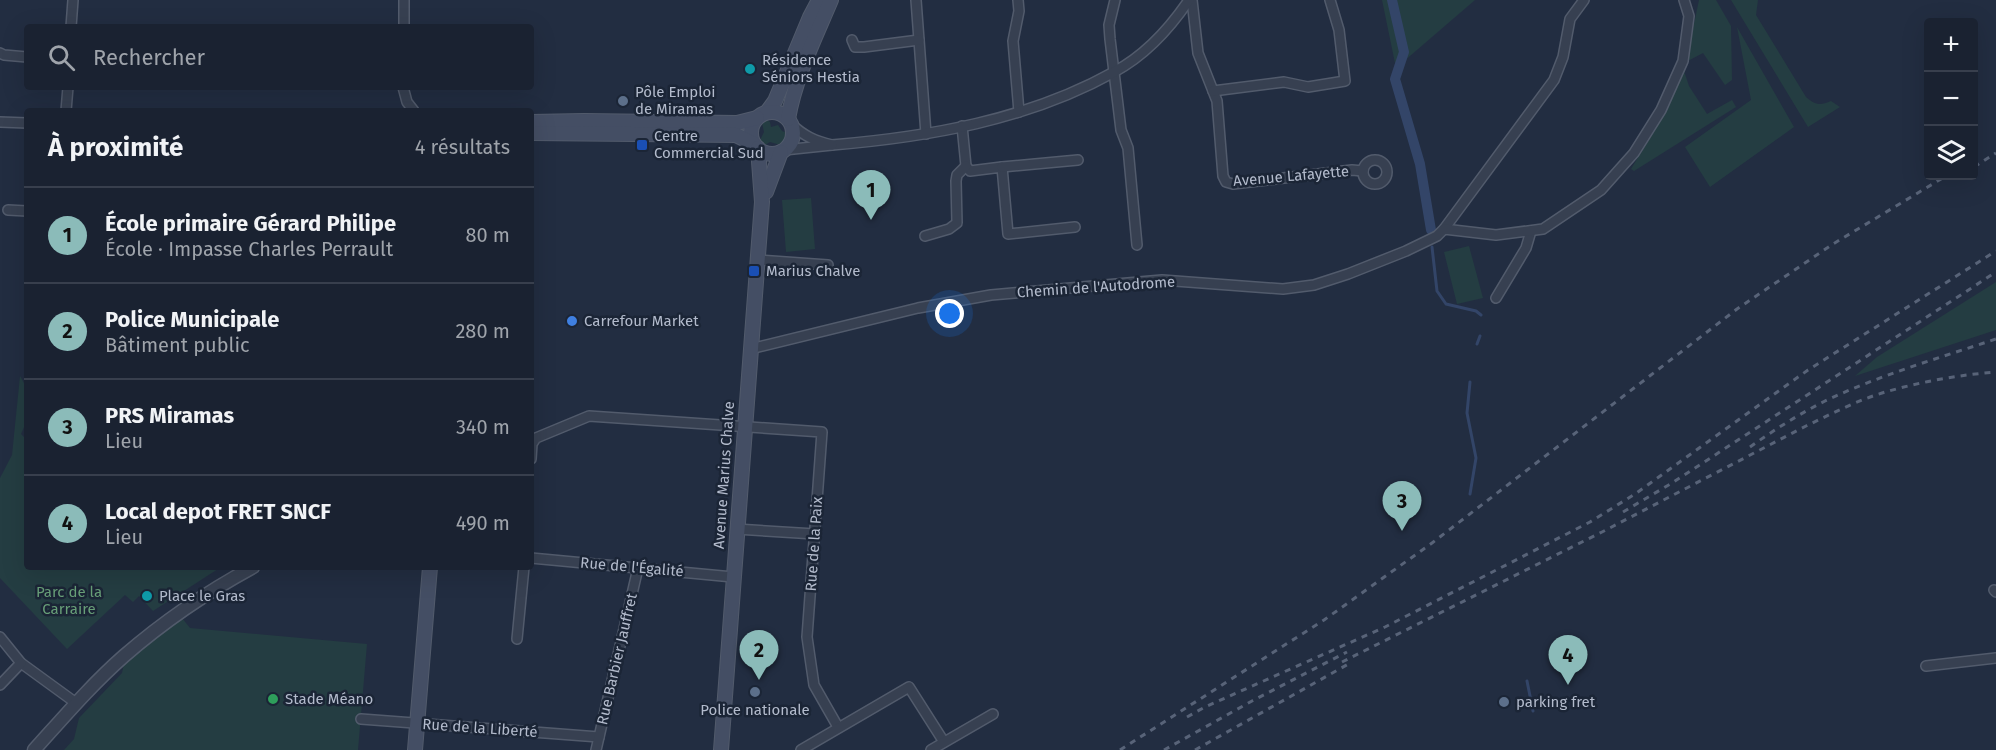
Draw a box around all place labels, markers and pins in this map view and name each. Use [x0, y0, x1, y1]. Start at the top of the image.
place label: Résidence Séniors Hestia [762, 51, 860, 86]
marker: Résidence Séniors Hestia [743, 62, 757, 76]
place label: Pôle Emploi de Miramas [635, 83, 715, 118]
marker: Pôle Emploi de Miramas [616, 94, 630, 108]
place label: Centre Commercial Sud [654, 127, 764, 162]
marker: Centre Commercial Sud [635, 138, 649, 152]
pin: 1 [852, 170, 890, 220]
place label: Marius Chalve [766, 262, 860, 280]
marker: Marius Chalve [747, 264, 761, 278]
place label: Carrefour Market [584, 312, 699, 330]
marker: Carrefour Market [565, 314, 579, 328]
pin: 3 [1382, 482, 1422, 531]
place label: Place le Gras [159, 587, 245, 605]
marker: Place le Gras [140, 589, 154, 603]
pin: 2 [740, 630, 778, 680]
pin: 4 [1548, 636, 1588, 685]
marker: Police nationale [748, 685, 762, 699]
place label: Stade Méano [285, 690, 373, 708]
marker: Stade Méano [266, 692, 280, 706]
place label: parking fret [1516, 693, 1596, 711]
marker: parking fret [1497, 695, 1511, 709]
place label: Police nationale [700, 701, 810, 719]

